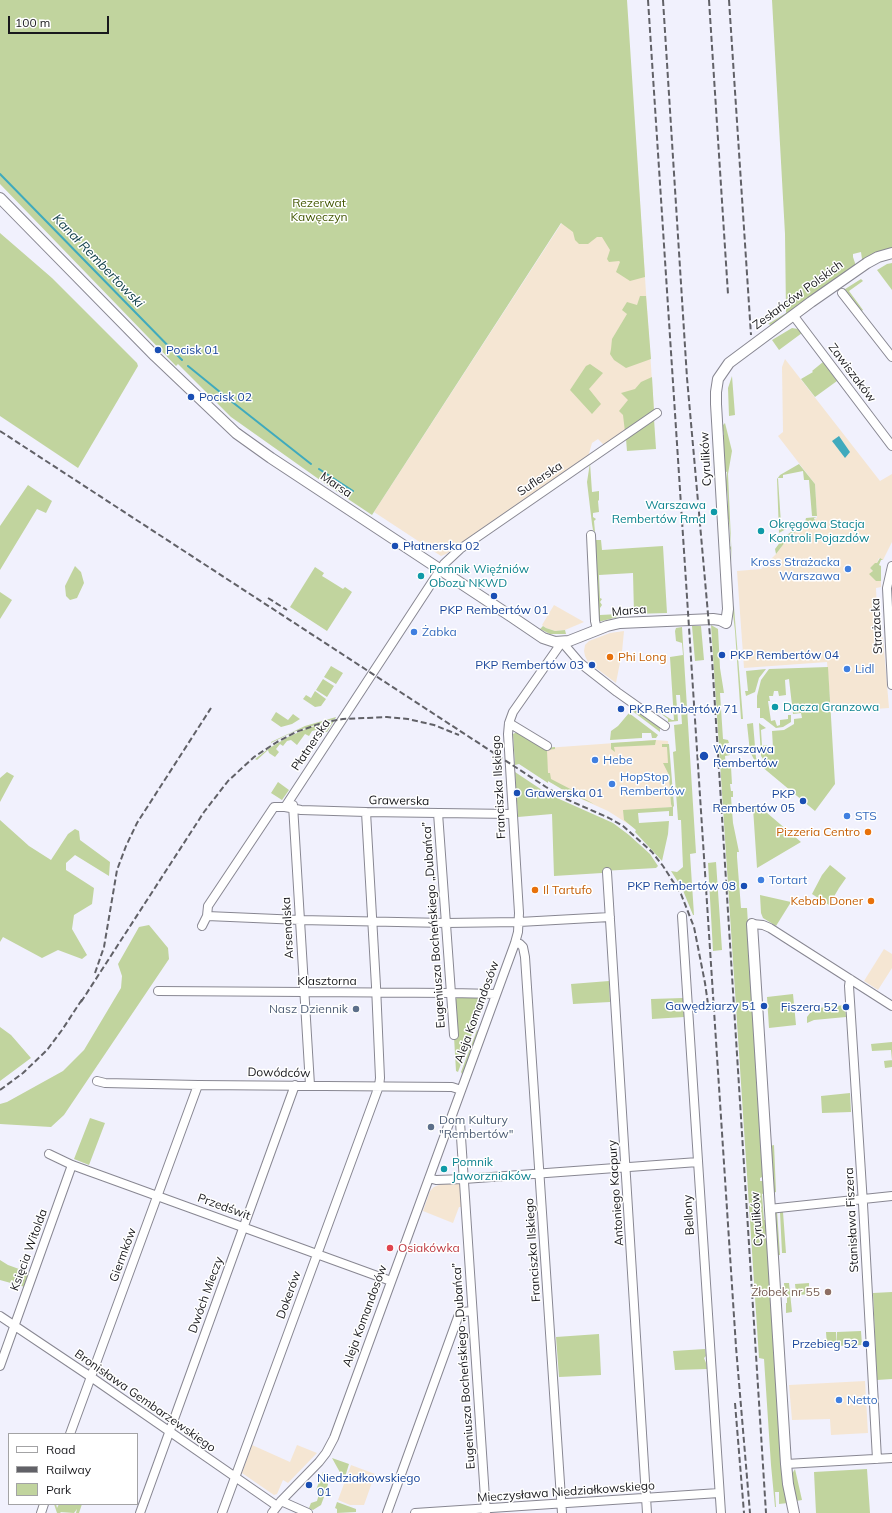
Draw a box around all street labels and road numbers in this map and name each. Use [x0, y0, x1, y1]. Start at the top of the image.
street label: Zesłańców Polskich [750, 257, 846, 333]
street label: Zawiszaków [825, 341, 879, 405]
street label: Cyrulików [697, 431, 715, 487]
street label: Suflerska [515, 459, 565, 499]
street label: Marsa [317, 469, 355, 501]
street label: Strażacka [868, 598, 886, 654]
street label: Marsa [611, 602, 647, 620]
street label: Płatnerska [288, 716, 334, 774]
street label: Franciszka Ilskiego [489, 735, 509, 839]
street label: Grawerska [369, 793, 429, 809]
street label: Eugeniusza Bocheńskiego „Dubańca” [420, 821, 448, 1029]
street label: Arsenalska [279, 897, 297, 959]
street label: Aleja Komandosów [452, 959, 502, 1065]
street label: Klasztorna [297, 974, 357, 988]
street label: Dowódców [247, 1065, 311, 1081]
street label: Antoniego Kacpury [605, 1139, 627, 1247]
street label: Stanisława Fiszera [842, 1167, 862, 1273]
street label: Przedświt [196, 1191, 252, 1223]
street label: Cyrulików [748, 1191, 766, 1247]
street label: Bellony [680, 1194, 698, 1236]
street label: Franciszka Ilskiego [522, 1198, 544, 1302]
street label: Księcia Witolda [7, 1207, 51, 1293]
street label: Giermków [107, 1226, 139, 1284]
street label: Dwóch Mieczy [185, 1255, 227, 1335]
street label: Eugeniusza Bocheńskiego „Dubańca” [450, 1262, 478, 1470]
street label: Aleja Komandosów [340, 1263, 390, 1369]
street label: Dokerów [274, 1269, 304, 1321]
street label: Bronisława Gembarzewskiego [72, 1347, 218, 1455]
street label: Mieczysława Niedziałkowskiego [477, 1479, 655, 1505]

